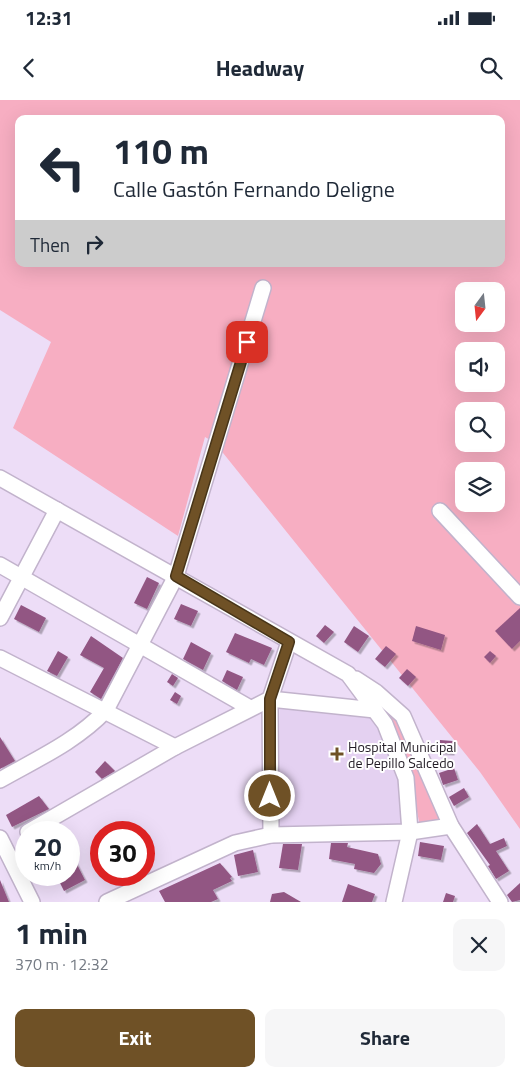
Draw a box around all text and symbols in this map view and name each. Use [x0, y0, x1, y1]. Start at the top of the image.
text: 12:31 [25, 3, 72, 32]
text: Headway [216, 51, 304, 85]
icon: back [15, 54, 43, 82]
icon: search [477, 54, 505, 82]
text: 110 m [113, 124, 209, 178]
icon: left [30, 135, 95, 200]
text: Calle Gastón Fernando Deligne [113, 172, 395, 206]
text: Then [30, 230, 70, 259]
icon: right [80, 230, 108, 258]
north arrow [455, 282, 505, 332]
map controls [455, 282, 505, 512]
pin [226, 321, 268, 363]
icon: arrive [233, 328, 261, 356]
button: sound [455, 342, 505, 392]
button: search [455, 402, 505, 452]
button: layers [455, 462, 505, 512]
place label: Hospital Municipal de Pepillo Salcedo [348, 736, 457, 773]
marker: Hospital Municipal de Pepillo Salcedo [330, 747, 344, 761]
position arrow [243, 769, 295, 821]
speed limit sign: 30 [90, 821, 155, 886]
text: 20 [33, 828, 62, 866]
text: km/h [34, 856, 61, 875]
text: 1 min [15, 910, 88, 956]
button: close [453, 919, 505, 971]
text: 370 m · 12:32 [15, 952, 109, 976]
button: Exit [15, 1009, 255, 1067]
button: Share [265, 1009, 505, 1067]

